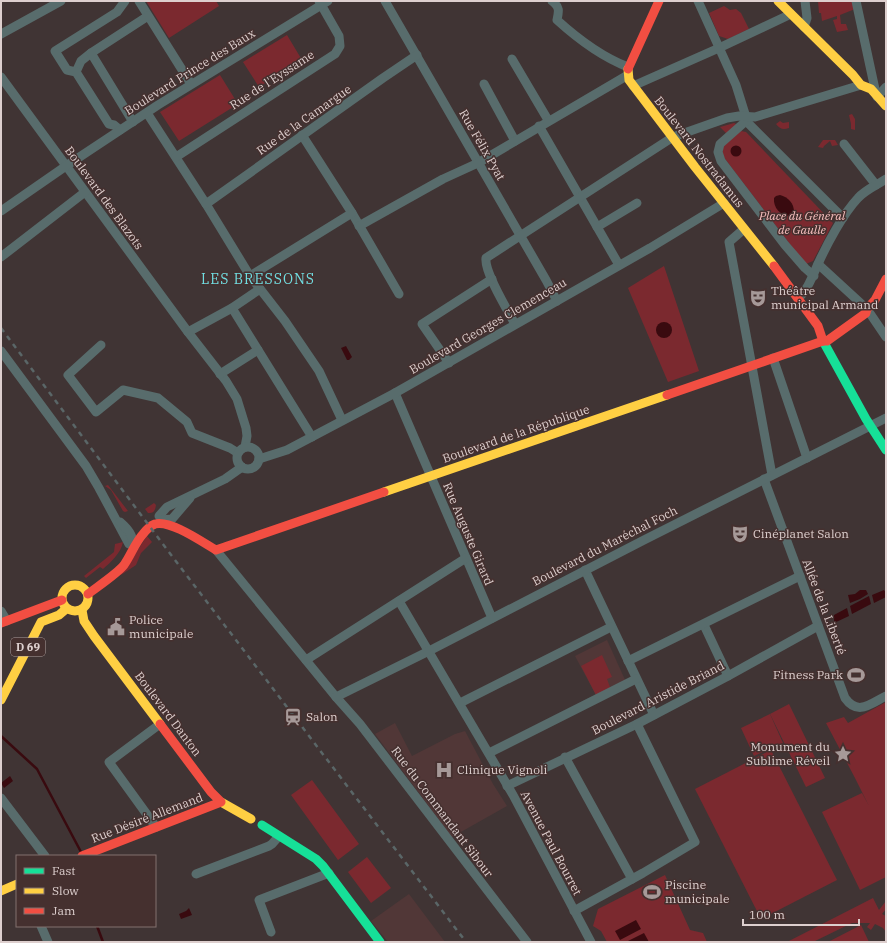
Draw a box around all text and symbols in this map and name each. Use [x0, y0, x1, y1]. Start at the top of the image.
street label: Boulevard Prince des Baux [122, 25, 258, 118]
street label: Rue de l'Eyssame [227, 47, 317, 112]
street label: Rue de la Camargue [254, 81, 354, 158]
street label: Boulevard Nostradamus [651, 93, 748, 210]
street label: Rue Félix Pyat [456, 107, 509, 183]
street label: Boulevard des Blazots [62, 143, 147, 252]
park label: Place du Général de Gaulle [758, 208, 846, 237]
district label: LES BRESSONS [201, 270, 315, 288]
street label: Boulevard Georges Clemenceau [406, 274, 570, 377]
place label: Théâtre municipal Armand [771, 283, 878, 312]
theatre icon: Théâtre municipal Armand [748, 288, 768, 308]
street label: Boulevard de la République [440, 401, 591, 466]
street label: Rue Auguste Girard [440, 480, 497, 587]
street label: Boulevard du Maréchal Foch [530, 502, 680, 589]
theatre icon: Cinéplanet Salon [730, 524, 750, 544]
place label: Cinéplanet Salon [753, 526, 849, 541]
street label: Allée de la Liberté [799, 557, 850, 657]
place label: Police municipale [129, 612, 193, 641]
public building icon: Police municipale [106, 617, 126, 637]
road number: D 69 [11, 638, 45, 656]
street label: Boulevard Aristide Briand [589, 658, 727, 738]
sports icon: Fitness Park [846, 665, 866, 685]
place label: Fitness Park [773, 667, 843, 682]
street label: Boulevard Danton [132, 669, 205, 759]
station icon: Salon [283, 707, 303, 727]
place label: Salon [306, 709, 338, 724]
place label: Monument du Sublime Réveil [746, 739, 831, 768]
street label: Rue du Commandant Sibour [388, 743, 497, 881]
place icon: Monument du Sublime Réveil [833, 744, 853, 764]
hospital icon: Clinique Vignoli [434, 760, 454, 780]
place label: Clinique Vignoli [457, 762, 548, 777]
street label: Avenue Paul Bourret [518, 788, 585, 898]
street label: Rue Désiré Allemand [89, 789, 205, 846]
legend [16, 855, 156, 927]
text: Fast [52, 863, 76, 878]
place label: Piscine municipale [665, 877, 729, 906]
sports icon: Piscine municipale [642, 882, 662, 902]
text: Slow [52, 883, 79, 898]
scale bar [743, 901, 859, 927]
text: Jam [52, 903, 76, 918]
text: 100 m [749, 907, 785, 922]

